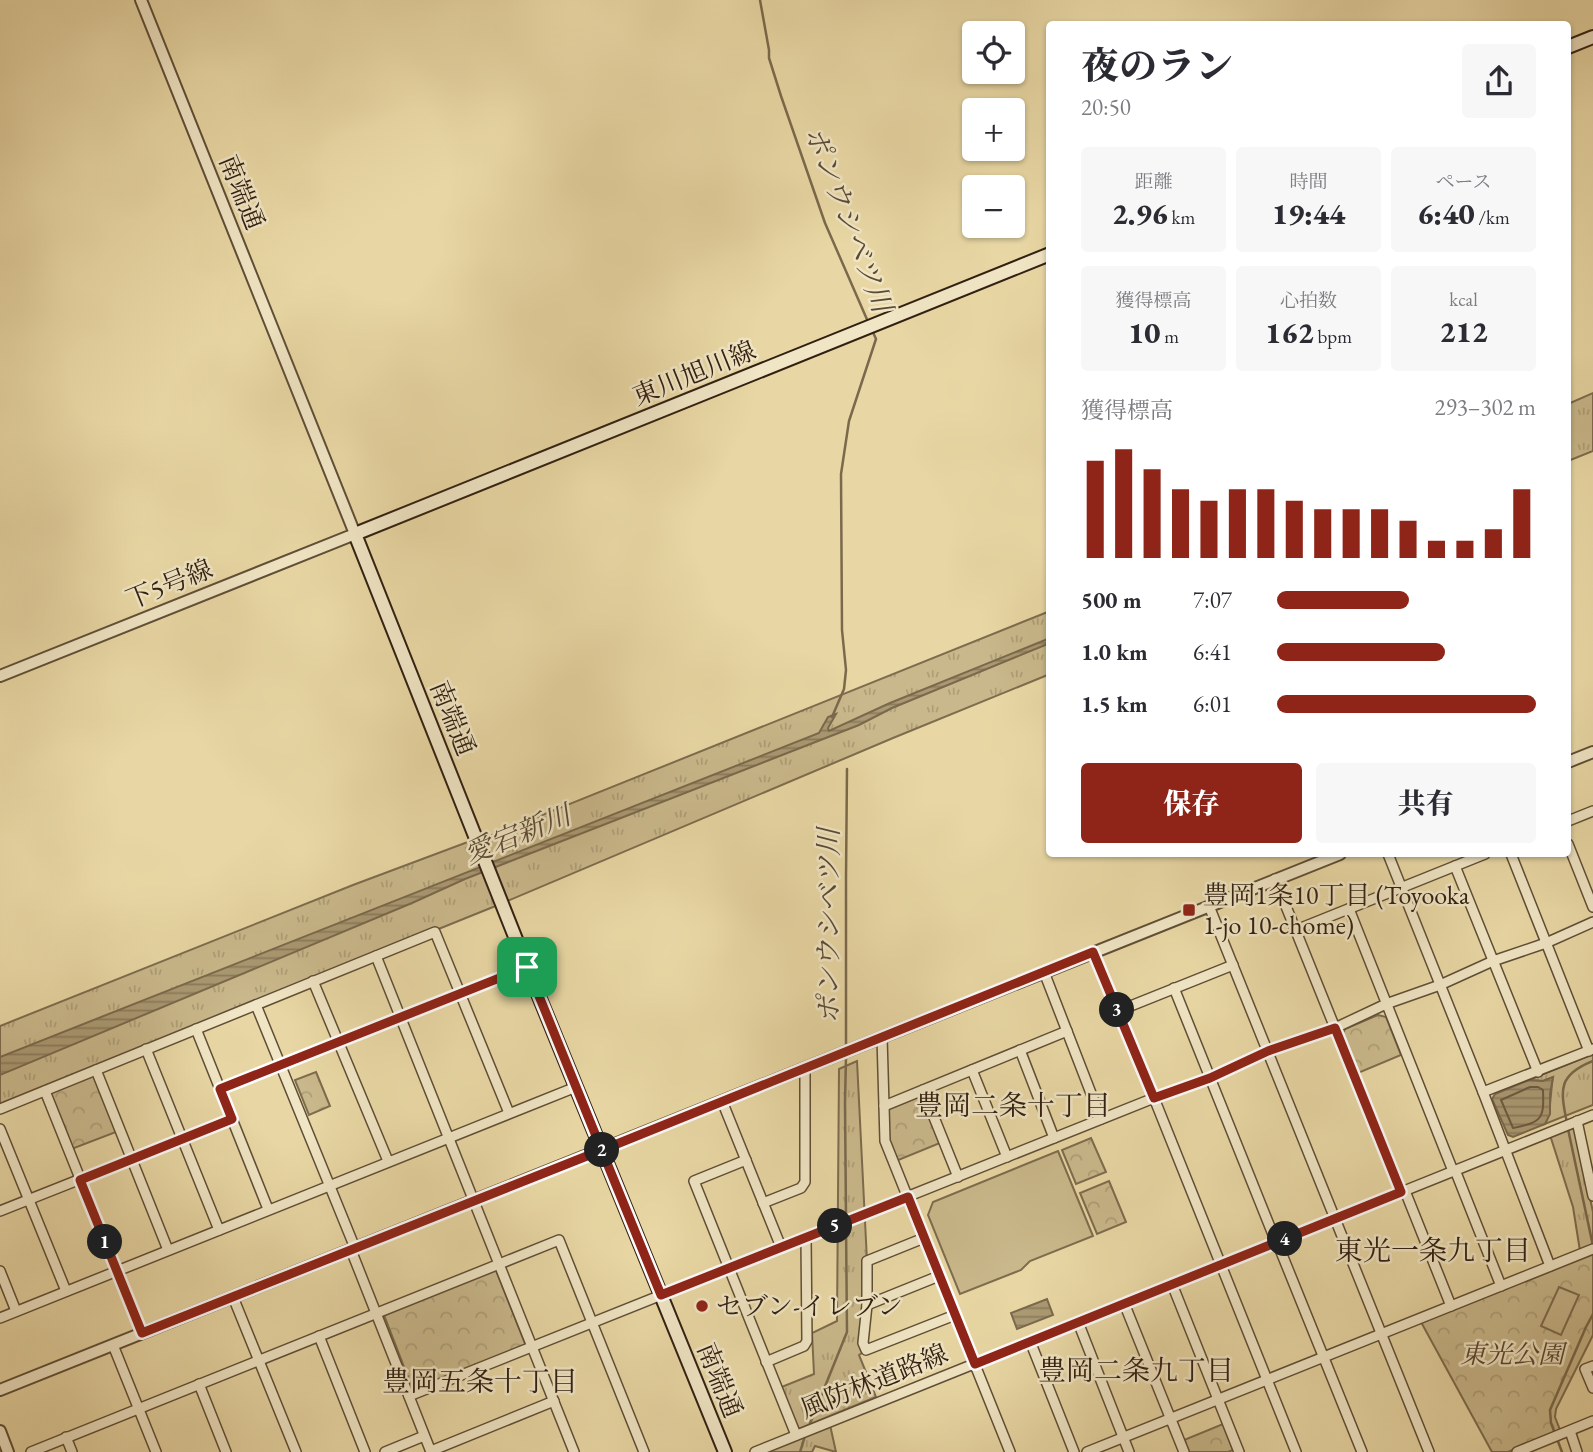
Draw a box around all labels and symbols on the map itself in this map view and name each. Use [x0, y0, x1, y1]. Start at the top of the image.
water label: ポンウシベツ川 [797, 121, 902, 320]
street label: 南端通 [212, 149, 272, 235]
street label: 東川旭川線 [627, 333, 761, 413]
street label: 下5号線 [121, 551, 217, 617]
street label: 南端通 [423, 675, 483, 761]
water label: 愛宕新川 [458, 795, 578, 872]
water label: ポンウシベツ川 [810, 825, 846, 1024]
place label: 豊岡1条10丁目 (Toyooka 1-jo 10-chome) [1203, 878, 1470, 942]
marker: 豊岡1条10丁目 (Toyooka 1-jo 10-chome) [1181, 902, 1197, 918]
pin [497, 937, 557, 997]
pin: 3 [1100, 992, 1134, 1028]
district label: 豊岡二条十丁目 [915, 1087, 1111, 1123]
pin: 2 [584, 1132, 620, 1168]
pin: 5 [818, 1208, 852, 1244]
pin: 4 [1268, 1222, 1302, 1256]
pin: 1 [88, 1224, 122, 1260]
district label: 東光一条九丁目 [1335, 1232, 1531, 1268]
place label: セブン-イレブン [716, 1289, 903, 1323]
marker: セブン-イレブン [694, 1298, 710, 1314]
street label: 風防林道路線 [795, 1336, 953, 1426]
street label: 南端通 [690, 1337, 750, 1423]
park label: 東光公園 [1460, 1337, 1568, 1371]
district label: 豊岡二条九丁目 [1038, 1352, 1234, 1388]
district label: 豊岡五条十丁目 [382, 1363, 578, 1399]

